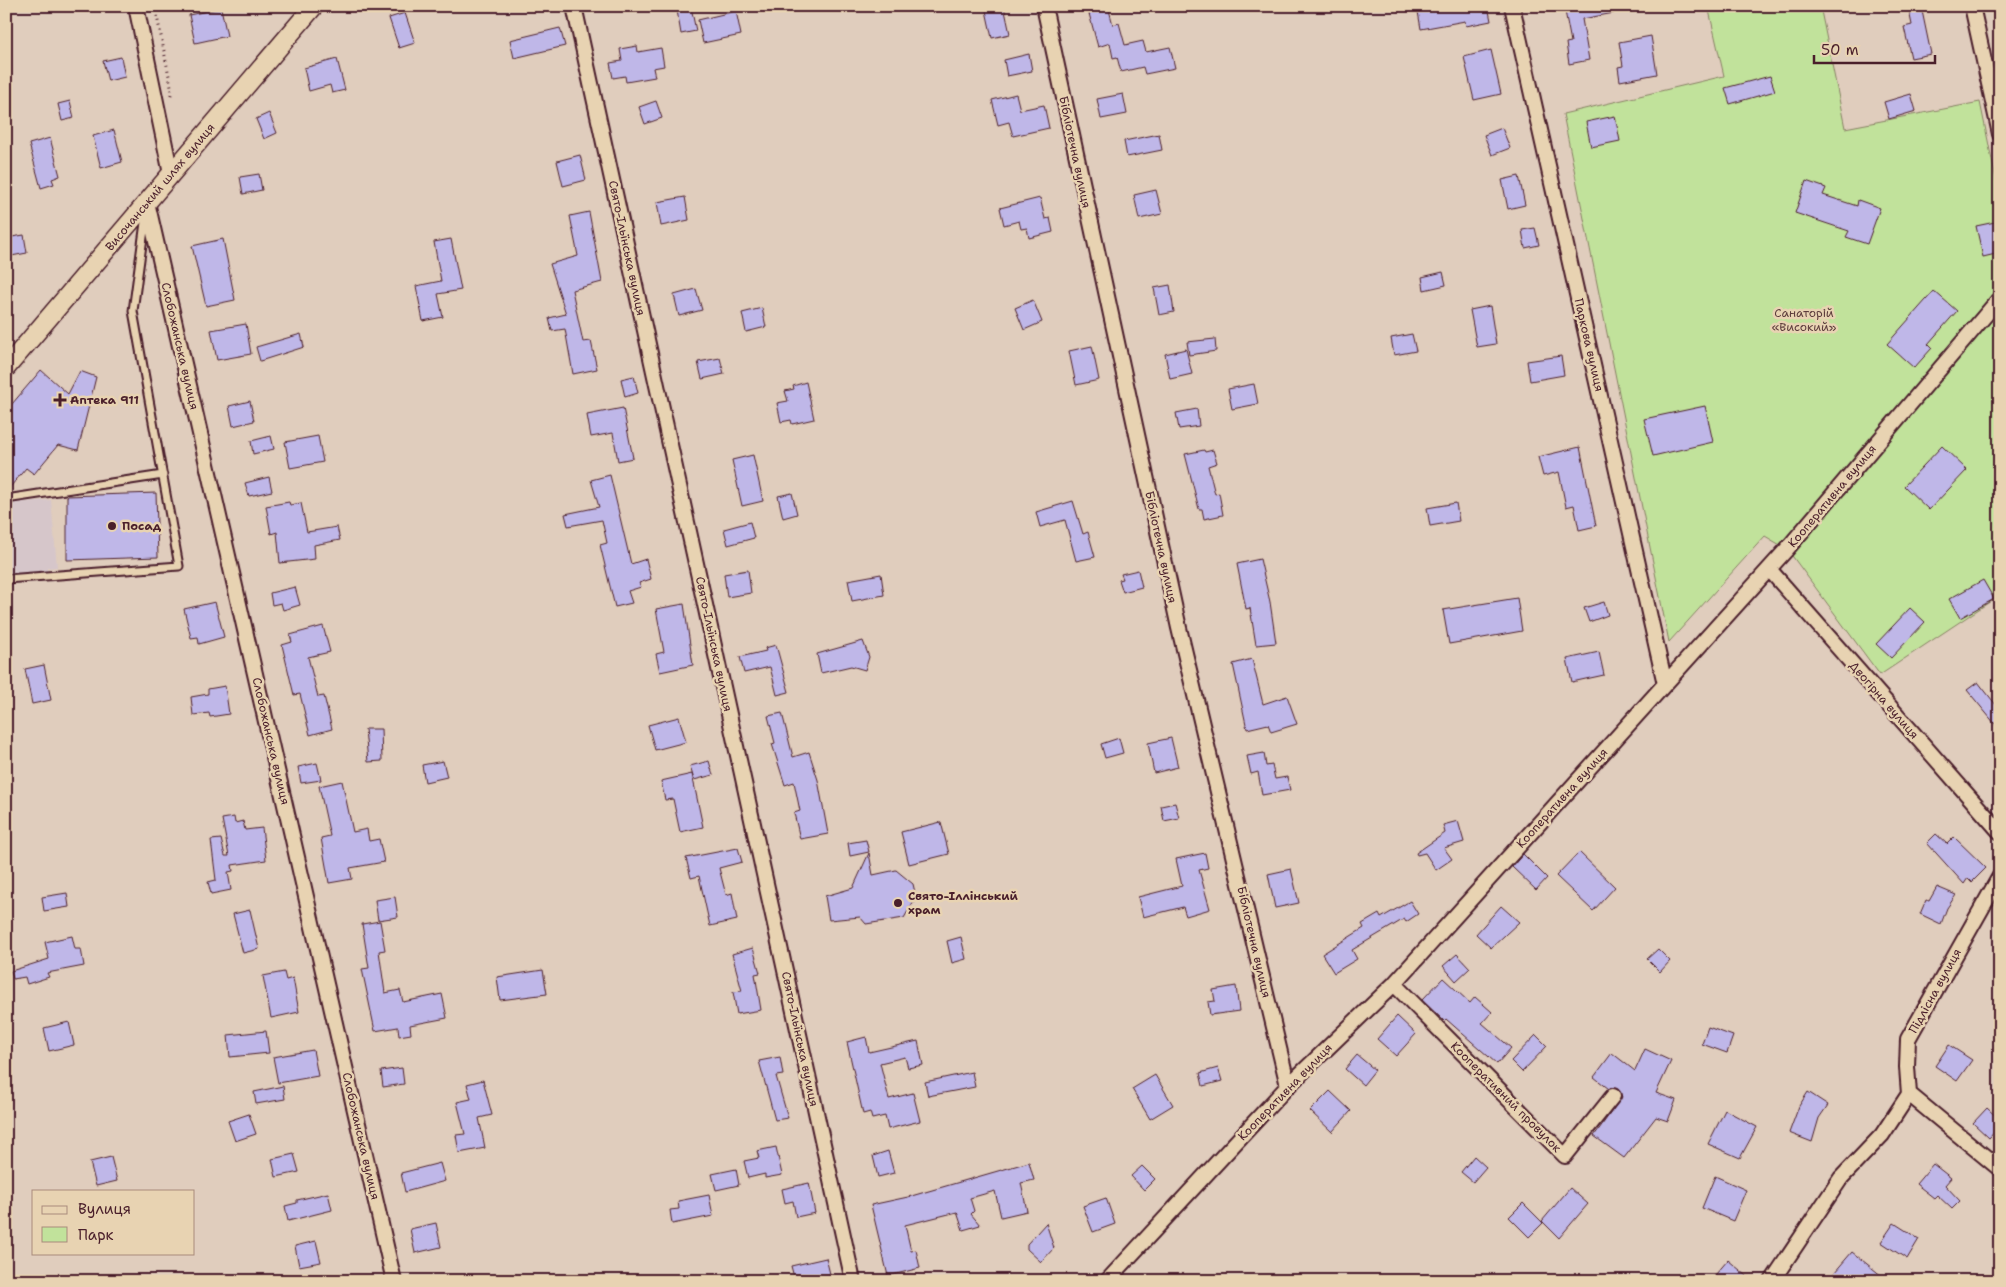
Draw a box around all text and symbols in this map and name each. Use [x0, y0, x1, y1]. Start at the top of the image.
scale bar [1814, 32, 1935, 64]
text: 50 m [1821, 40, 1859, 60]
street label: Бібліотечна вулиця [1055, 95, 1095, 209]
street label: Височанський шлях вулиця [102, 120, 218, 254]
street label: Свято-Ільїнська вулиця [605, 179, 649, 317]
street label: Слобожанська вулиця [158, 281, 202, 411]
street label: Паркова вулиця [1571, 297, 1607, 393]
park label: Санаторій «Високий» [1772, 305, 1837, 335]
place label: Аптека 911 [70, 392, 139, 408]
marker: Аптека 911 [54, 394, 66, 406]
street label: Кооперативна вулиця [1784, 441, 1880, 551]
street label: Бібліотечна вулиця [1141, 490, 1181, 604]
place label: Посад [122, 518, 162, 534]
marker: Посад [106, 520, 118, 532]
street label: Свято-Ільїнська вулиця [692, 575, 736, 713]
street label: Двогірна вулиця [1846, 658, 1922, 742]
street label: Слобожанська вулиця [249, 676, 293, 806]
street label: Кооперативна вулиця [1513, 745, 1611, 851]
street label: Бібліотечна вулиця [1233, 885, 1275, 999]
place label: Свято-Іллінський храм [908, 888, 1018, 918]
marker: Свято-Іллінський храм [892, 897, 904, 909]
street label: Підлісна вулиця [1905, 946, 1965, 1036]
street label: Свято-Ільїнська вулиця [778, 970, 822, 1108]
street label: Кооперативний провулок [1447, 1038, 1565, 1156]
street label: Кооперативна вулиця [1234, 1040, 1336, 1144]
street label: Слобожанська вулиця [339, 1071, 383, 1201]
legend [32, 1190, 195, 1254]
text: Вулиця [78, 1199, 131, 1219]
text: Парк [78, 1225, 114, 1245]

